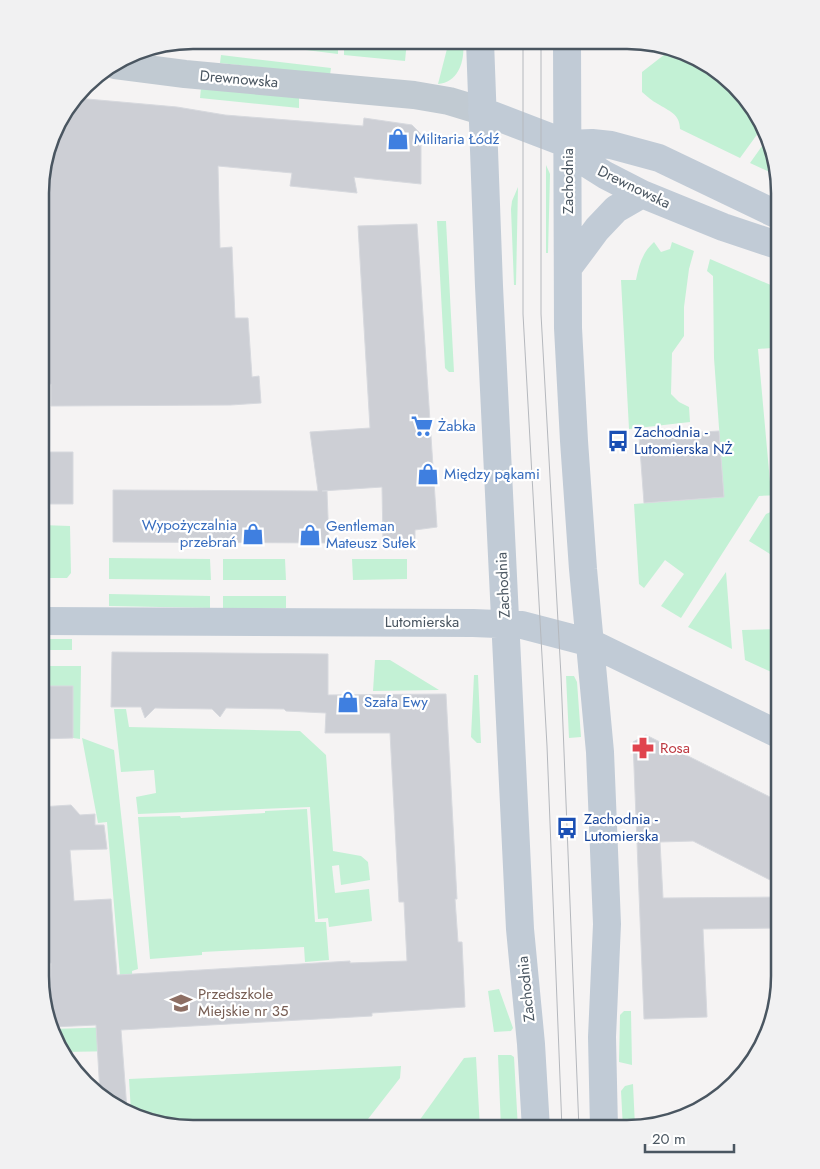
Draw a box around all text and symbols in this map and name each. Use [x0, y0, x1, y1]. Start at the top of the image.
street label: Drewnowska [199, 65, 279, 93]
shop icon: Militaria Łódź [385, 126, 411, 152]
place label: Militaria Łódź [414, 128, 499, 150]
street label: Zachodnia [557, 148, 579, 214]
street label: Drewnowska [594, 160, 674, 214]
supermarket icon: Żabka [409, 413, 435, 439]
place label: Żabka [438, 415, 476, 437]
place label: Zachodnia - Lutomierska NŻ [634, 421, 733, 460]
bus stop icon: Zachodnia - Lutomierska NŻ [605, 428, 631, 454]
shop icon: Między pąkami [415, 461, 441, 487]
place label: Między pąkami [444, 463, 540, 485]
place label: Wypożyczalnia przebrań [142, 514, 237, 553]
place label: Gentleman Mateusz Sułek [326, 515, 416, 554]
shop icon: Wypożyczalnia przebrań [240, 521, 266, 547]
shop icon: Gentleman Mateusz Sułek [297, 522, 323, 548]
street label: Zachodnia [490, 551, 516, 619]
street label: Lutomierska [385, 611, 459, 633]
shop icon: Szafa Ewy [335, 689, 361, 715]
place label: Szafa Ewy [364, 691, 428, 713]
pharmacy icon: Rosa [630, 735, 656, 761]
place label: Rosa [660, 737, 690, 759]
place label: Zachodnia - Lutomierska [584, 808, 659, 847]
bus stop icon: Zachodnia - Lutomierska [554, 815, 580, 841]
street label: Zachodnia [512, 955, 540, 1023]
place label: Przedszkole Miejskie nr 35 [198, 983, 288, 1022]
school or university icon: Przedszkole Miejskie nr 35 [168, 990, 194, 1016]
scale bar [645, 1122, 734, 1154]
text: 20 m [652, 1128, 686, 1150]

